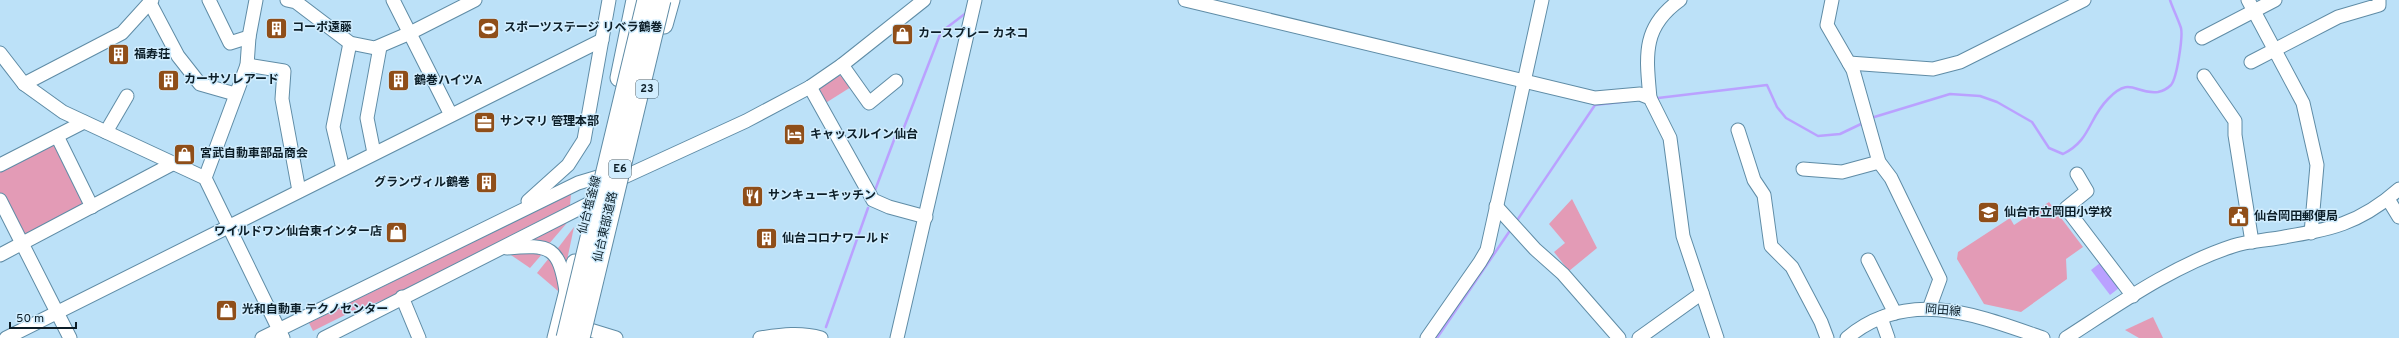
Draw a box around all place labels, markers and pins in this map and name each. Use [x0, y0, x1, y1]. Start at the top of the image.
building icon: コーポ遠藤 [263, 15, 289, 41]
sports icon: スポーツステージ リベラ鶴巻 [475, 15, 501, 41]
place label: コーポ遠藤 [292, 20, 352, 36]
place label: スポーツステージ リベラ鶴巻 [504, 20, 663, 36]
shop icon: カースプレー カネコ [890, 21, 916, 47]
place label: カースプレー カネコ [918, 26, 1028, 42]
building icon: 福寿荘 [105, 42, 131, 68]
place label: 福寿荘 [134, 47, 170, 63]
building icon: カーサソレアード [155, 67, 181, 93]
building icon: 鶴巻ハイツA [386, 68, 412, 94]
place label: カーサソレアード [184, 72, 279, 88]
place label: 鶴巻ハイツA [414, 73, 483, 89]
office icon: サンマリ 管理本部 [471, 109, 497, 135]
place label: サンマリ 管理本部 [500, 114, 599, 130]
hotel icon: キャッスルイン仙台 [782, 122, 808, 148]
place label: キャッスルイン仙台 [810, 127, 918, 143]
shop icon: 宮武自動車部品商会 [171, 141, 197, 167]
place label: 宮武自動車部品商会 [200, 146, 308, 162]
building icon: グランヴィル鶴巻 [473, 170, 499, 196]
place label: グランヴィル鶴巻 [374, 175, 470, 191]
restaurant icon: サンキューキッチン [740, 183, 766, 209]
place label: サンキューキッチン [768, 188, 876, 204]
school or university icon: 仙台市立岡田小学校 [1975, 200, 2001, 226]
public building icon: 仙台岡田郵便局 [2226, 204, 2252, 230]
place label: 仙台市立岡田小学校 [2004, 205, 2112, 221]
place label: 仙台岡田郵便局 [2254, 209, 2338, 225]
shop icon: ワイルドワン仙台東インター店 [384, 219, 410, 245]
place label: ワイルドワン仙台東インター店 [214, 224, 382, 240]
building icon: 仙台コロナワールド [753, 226, 779, 252]
place label: 仙台コロナワールド [782, 231, 890, 247]
shop icon: 光和自動車 テクノセンター [214, 297, 240, 323]
place label: 光和自動車 テクノセンター [242, 302, 388, 318]

